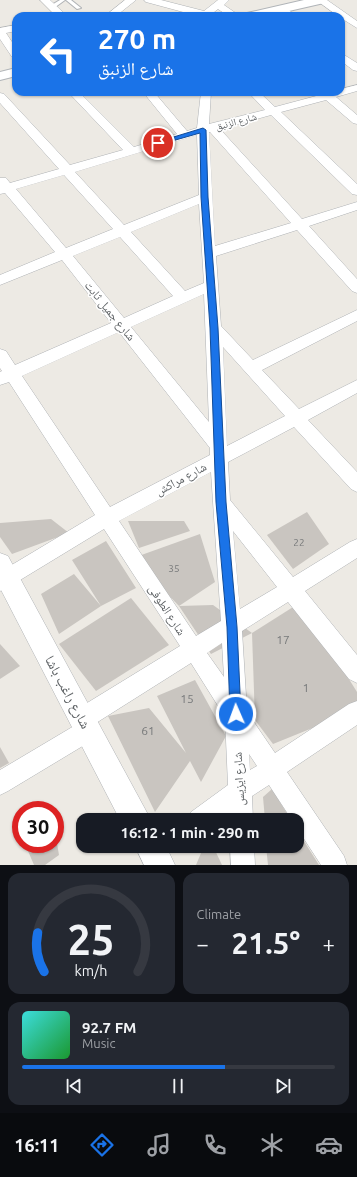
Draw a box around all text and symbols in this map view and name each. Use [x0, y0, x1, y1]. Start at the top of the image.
text: 270 m [98, 23, 176, 54]
icon: left [32, 28, 84, 80]
text: شارع الزنبق [98, 58, 173, 78]
street label: شارع الزنبق [214, 111, 258, 133]
pin [141, 126, 175, 160]
icon: arrive [147, 132, 169, 154]
street label: شارع جميل ثابت [81, 278, 138, 344]
street label: شارع مراكش [153, 460, 210, 499]
house number: 22 [293, 537, 305, 548]
house number: 35 [168, 563, 180, 574]
street label: شارع الطوفى [145, 582, 189, 639]
house number: 17 [276, 633, 290, 646]
street label: شارع راغب باشا [40, 653, 94, 732]
house number: 1 [303, 681, 309, 694]
house number: 15 [180, 692, 194, 705]
position arrow [215, 693, 257, 735]
house number: 61 [141, 724, 155, 737]
street label: شارع ايزيس [231, 752, 248, 806]
speed limit sign: 30 [12, 801, 64, 853]
text: 16:12 · 1 min · 290 m [121, 824, 259, 841]
text: Climate [197, 907, 241, 921]
text: 25 [68, 915, 115, 962]
text: 21.5° [231, 926, 300, 960]
text: − [197, 931, 209, 956]
text: + [323, 931, 335, 956]
text: km/h [75, 962, 108, 978]
text: 92.7 FM [82, 1019, 136, 1036]
text: Music [82, 1036, 116, 1050]
icon: previous [63, 1075, 85, 1097]
icon: pause [167, 1075, 189, 1097]
icon: next [272, 1075, 294, 1097]
icon: directions [88, 1131, 116, 1159]
icon: music [145, 1131, 173, 1159]
icon: phone [201, 1131, 229, 1159]
icon: climate [258, 1131, 286, 1159]
icon: car [315, 1131, 343, 1159]
text: 16:11 [14, 1135, 59, 1155]

